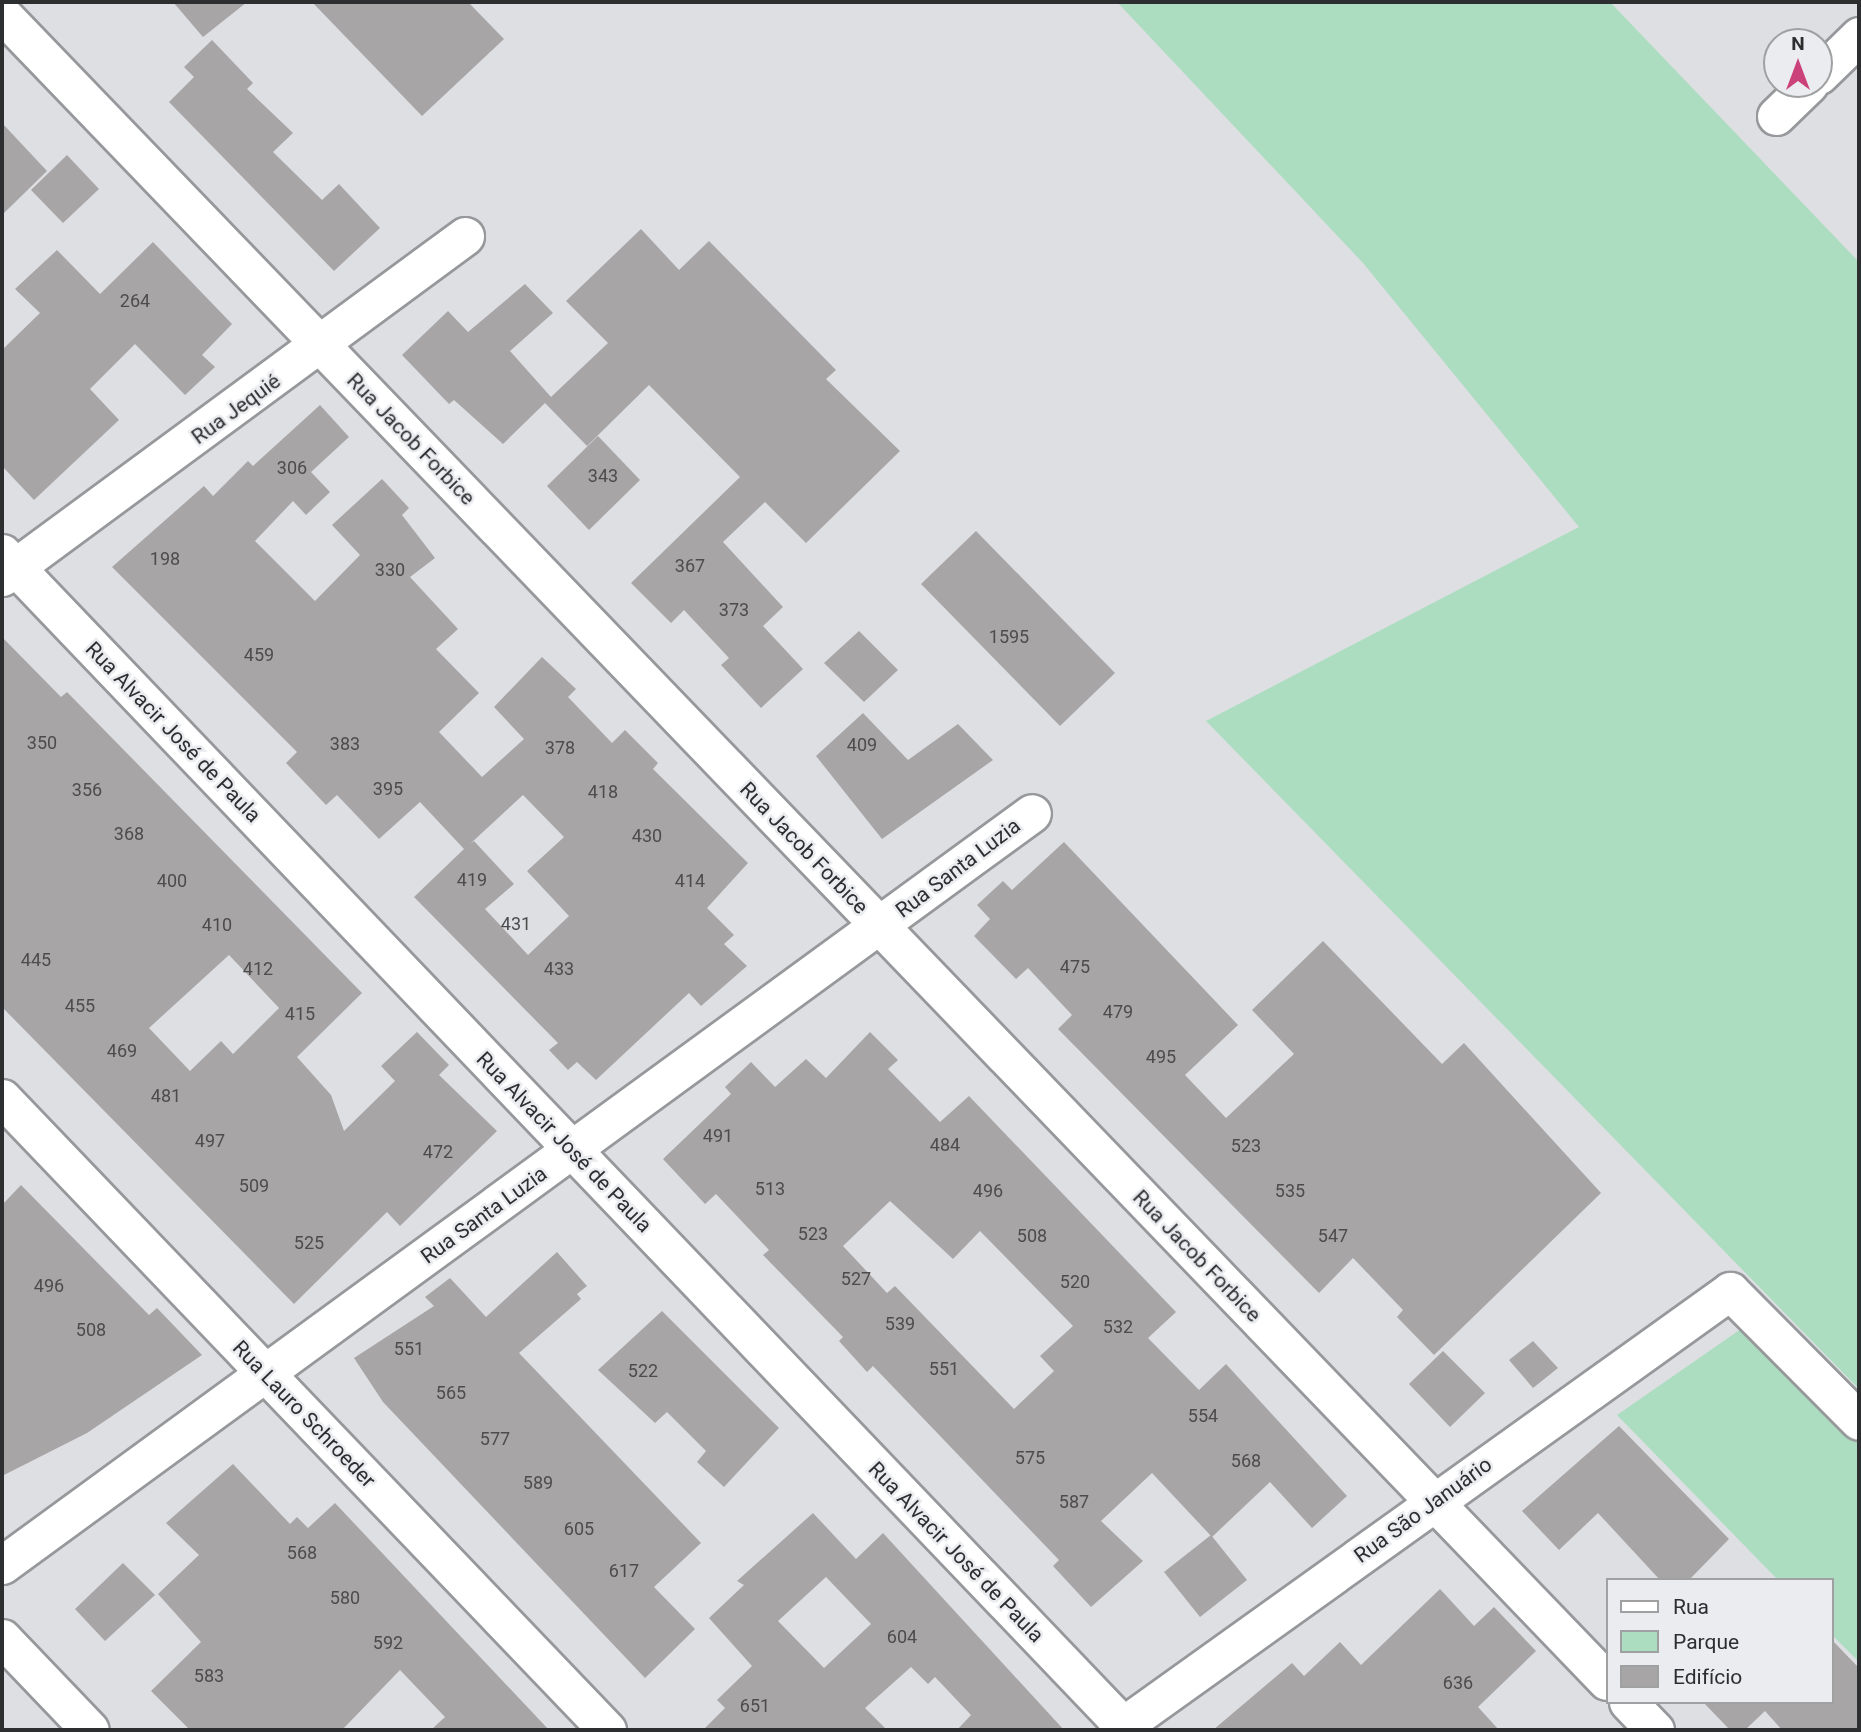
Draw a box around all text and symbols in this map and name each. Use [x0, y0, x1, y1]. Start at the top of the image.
north arrow [1763, 28, 1833, 98]
text: N [1791, 32, 1805, 55]
house number: 264 [120, 290, 150, 312]
street label: Rua Jequié [187, 368, 285, 450]
street label: Rua Jacob Forbice [342, 368, 480, 510]
house number: 306 [277, 457, 307, 479]
house number: 343 [588, 465, 618, 487]
house number: 198 [150, 548, 180, 570]
house number: 367 [675, 555, 705, 577]
house number: 330 [375, 559, 405, 581]
house number: 373 [719, 599, 749, 621]
house number: 1595 [989, 626, 1029, 648]
street label: Rua Alvacir José de Paula [80, 636, 266, 828]
house number: 459 [244, 644, 274, 666]
house number: 350 [27, 732, 57, 754]
house number: 383 [330, 733, 360, 755]
house number: 409 [847, 734, 877, 756]
house number: 378 [545, 737, 575, 759]
street label: Rua Jacob Forbice [735, 777, 873, 919]
house number: 395 [373, 778, 403, 800]
house number: 356 [72, 779, 102, 801]
house number: 418 [588, 781, 618, 803]
street label: Rua Santa Luzia [891, 813, 1025, 923]
house number: 368 [114, 823, 144, 845]
house number: 430 [632, 825, 662, 847]
house number: 419 [457, 869, 487, 891]
house number: 400 [157, 870, 187, 892]
house number: 414 [675, 870, 705, 892]
house number: 431 [501, 913, 531, 935]
house number: 410 [202, 914, 232, 936]
house number: 445 [21, 949, 51, 971]
house number: 475 [1060, 956, 1090, 978]
house number: 412 [243, 958, 273, 980]
house number: 433 [544, 958, 574, 980]
house number: 455 [65, 995, 95, 1017]
house number: 479 [1103, 1001, 1133, 1023]
house number: 415 [285, 1003, 315, 1025]
house number: 469 [107, 1040, 137, 1062]
street label: Rua Alvacir José de Paula [471, 1046, 657, 1238]
house number: 495 [1146, 1046, 1176, 1068]
house number: 481 [151, 1085, 181, 1107]
house number: 491 [703, 1125, 733, 1147]
house number: 497 [195, 1130, 225, 1152]
house number: 484 [930, 1134, 960, 1156]
house number: 523 [1231, 1135, 1261, 1157]
house number: 472 [423, 1141, 453, 1163]
street label: Rua Santa Luzia [416, 1161, 552, 1269]
house number: 509 [239, 1175, 269, 1197]
house number: 513 [755, 1178, 785, 1200]
house number: 496 [973, 1180, 1003, 1202]
house number: 535 [1275, 1180, 1305, 1202]
street label: Rua Jacob Forbice [1128, 1185, 1266, 1327]
house number: 523 [798, 1223, 828, 1245]
house number: 508 [1017, 1225, 1047, 1247]
house number: 547 [1318, 1225, 1348, 1247]
house number: 525 [294, 1232, 324, 1254]
house number: 527 [841, 1268, 871, 1290]
house number: 520 [1060, 1271, 1090, 1293]
house number: 496 [34, 1275, 64, 1297]
house number: 539 [885, 1313, 915, 1335]
house number: 532 [1103, 1316, 1133, 1338]
house number: 508 [76, 1319, 106, 1341]
street label: Rua Lauro Schroeder [227, 1335, 381, 1493]
house number: 551 [394, 1338, 424, 1360]
house number: 551 [929, 1358, 959, 1380]
house number: 522 [628, 1360, 658, 1382]
house number: 565 [436, 1382, 466, 1404]
house number: 554 [1188, 1405, 1218, 1427]
house number: 577 [480, 1428, 510, 1450]
house number: 575 [1015, 1447, 1045, 1469]
house number: 568 [1231, 1450, 1261, 1472]
street label: Rua São Januário [1349, 1452, 1497, 1568]
street label: Rua Alvacir José de Paula [863, 1456, 1049, 1648]
house number: 589 [523, 1472, 553, 1494]
house number: 587 [1059, 1491, 1089, 1513]
house number: 605 [564, 1518, 594, 1540]
house number: 568 [287, 1542, 317, 1564]
house number: 617 [609, 1560, 639, 1582]
legend [1605, 1578, 1833, 1704]
house number: 580 [330, 1587, 360, 1609]
text: Rua [1673, 1595, 1709, 1619]
house number: 604 [887, 1626, 917, 1648]
text: Parque [1673, 1630, 1739, 1654]
house number: 592 [373, 1632, 403, 1654]
house number: 583 [194, 1665, 224, 1687]
text: Edifício [1673, 1665, 1742, 1689]
house number: 636 [1443, 1672, 1473, 1694]
house number: 651 [740, 1695, 770, 1717]

